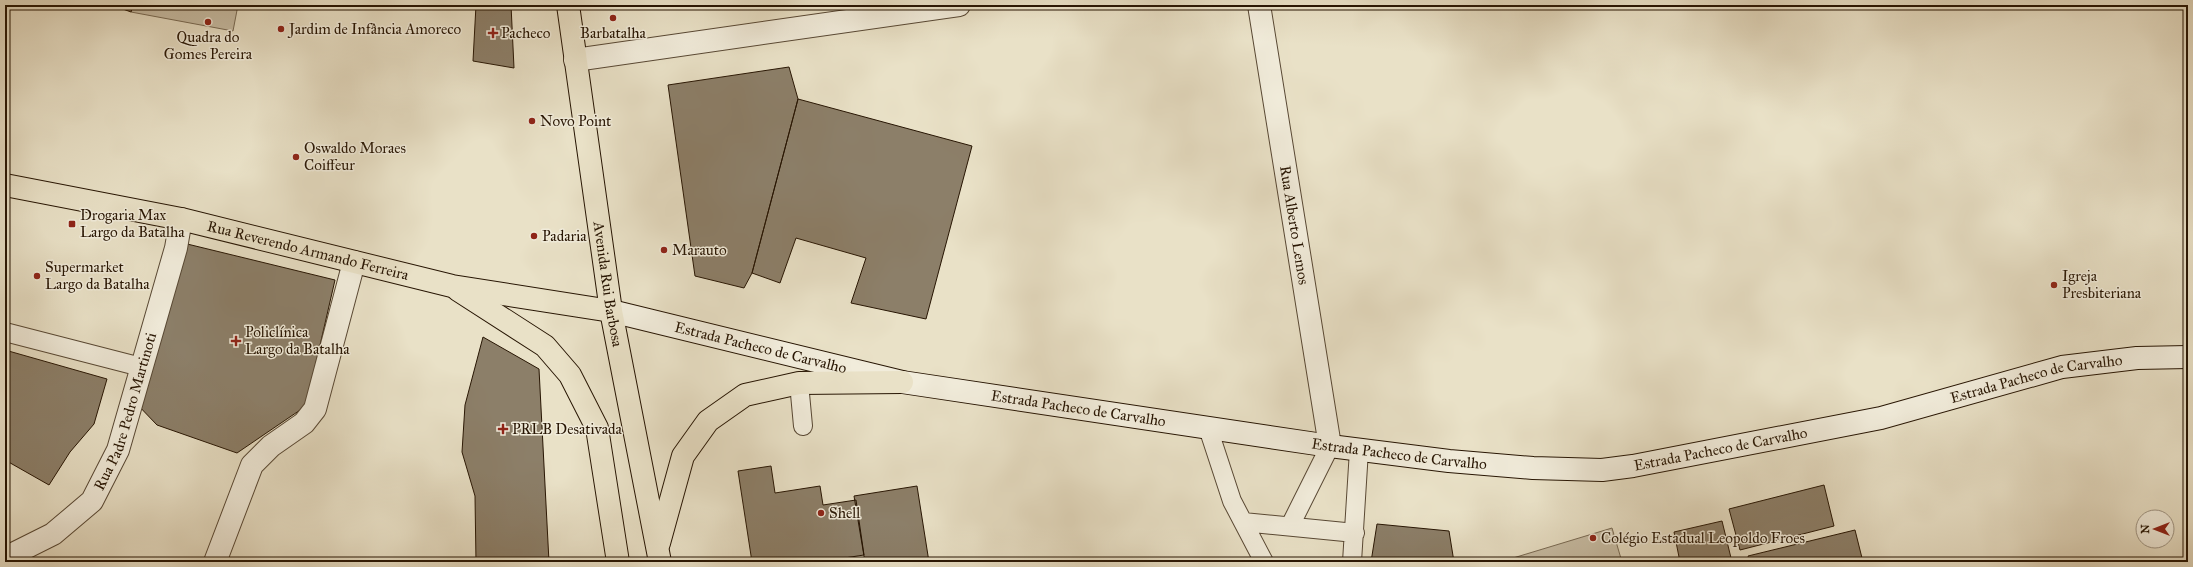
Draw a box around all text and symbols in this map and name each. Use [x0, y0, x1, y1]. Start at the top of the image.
marker: Barbatalha [608, 13, 618, 23]
marker: Quadra do Gomes Pereira [203, 17, 213, 27]
place label: Jardim de Infância Amoreco [287, 20, 462, 39]
marker: Jardim de Infância Amoreco [276, 24, 286, 34]
place label: Pacheco [501, 24, 551, 42]
place label: Barbatalha [580, 24, 647, 42]
place label: Quadra do Gomes Pereira [164, 28, 253, 63]
marker: Pacheco [488, 28, 498, 38]
place label: Novo Point [540, 112, 612, 130]
marker: Novo Point [527, 116, 537, 126]
place label: Oswaldo Moraes Coiffeur [304, 139, 406, 174]
marker: Oswaldo Moraes Coiffeur [291, 152, 301, 162]
street label: Rua Alberto Lemos [1276, 164, 1313, 286]
place label: Drogaria Max Largo da Batalha [80, 206, 185, 241]
street label: Rua Reverendo Armando Ferreira [205, 217, 411, 284]
marker: Drogaria Max Largo da Batalha [67, 219, 77, 229]
street label: Avenida Rui Barbosa [589, 219, 627, 349]
place label: Padaria [542, 227, 587, 245]
marker: Padaria [529, 231, 539, 241]
place label: Marauto [672, 241, 727, 259]
marker: Marauto [659, 245, 669, 255]
place label: Supermarket Largo da Batalha [45, 258, 150, 293]
place label: Igreja Presbiteriana [2062, 267, 2142, 302]
marker: Supermarket Largo da Batalha [32, 271, 42, 281]
marker: Igreja Presbiteriana [2049, 280, 2059, 290]
street label: Estrada Pacheco de Carvalho [673, 318, 849, 377]
place label: Policlínica Largo da Batalha [245, 323, 350, 358]
street label: Rua Padre Pedro Martinoti [90, 330, 160, 493]
marker: Policlínica Largo da Batalha [230, 335, 242, 347]
street label: Estrada Pacheco de Carvalho [1948, 351, 2124, 407]
street label: Estrada Pacheco de Carvalho [990, 386, 1167, 430]
place label: PRLB Desativada [512, 420, 623, 438]
marker: PRLB Desativada [497, 423, 509, 435]
street label: Estrada Pacheco de Carvalho [1632, 423, 1809, 475]
street label: Estrada Pacheco de Carvalho [1310, 434, 1488, 473]
place label: Shell [829, 504, 861, 522]
marker: Shell [816, 508, 826, 518]
north arrow [2135, 509, 2175, 549]
text: N [2139, 524, 2152, 534]
place label: Colégio Estadual Leopoldo Froes [1601, 529, 1805, 547]
marker: Colégio Estadual Leopoldo Froes [1588, 533, 1598, 543]

